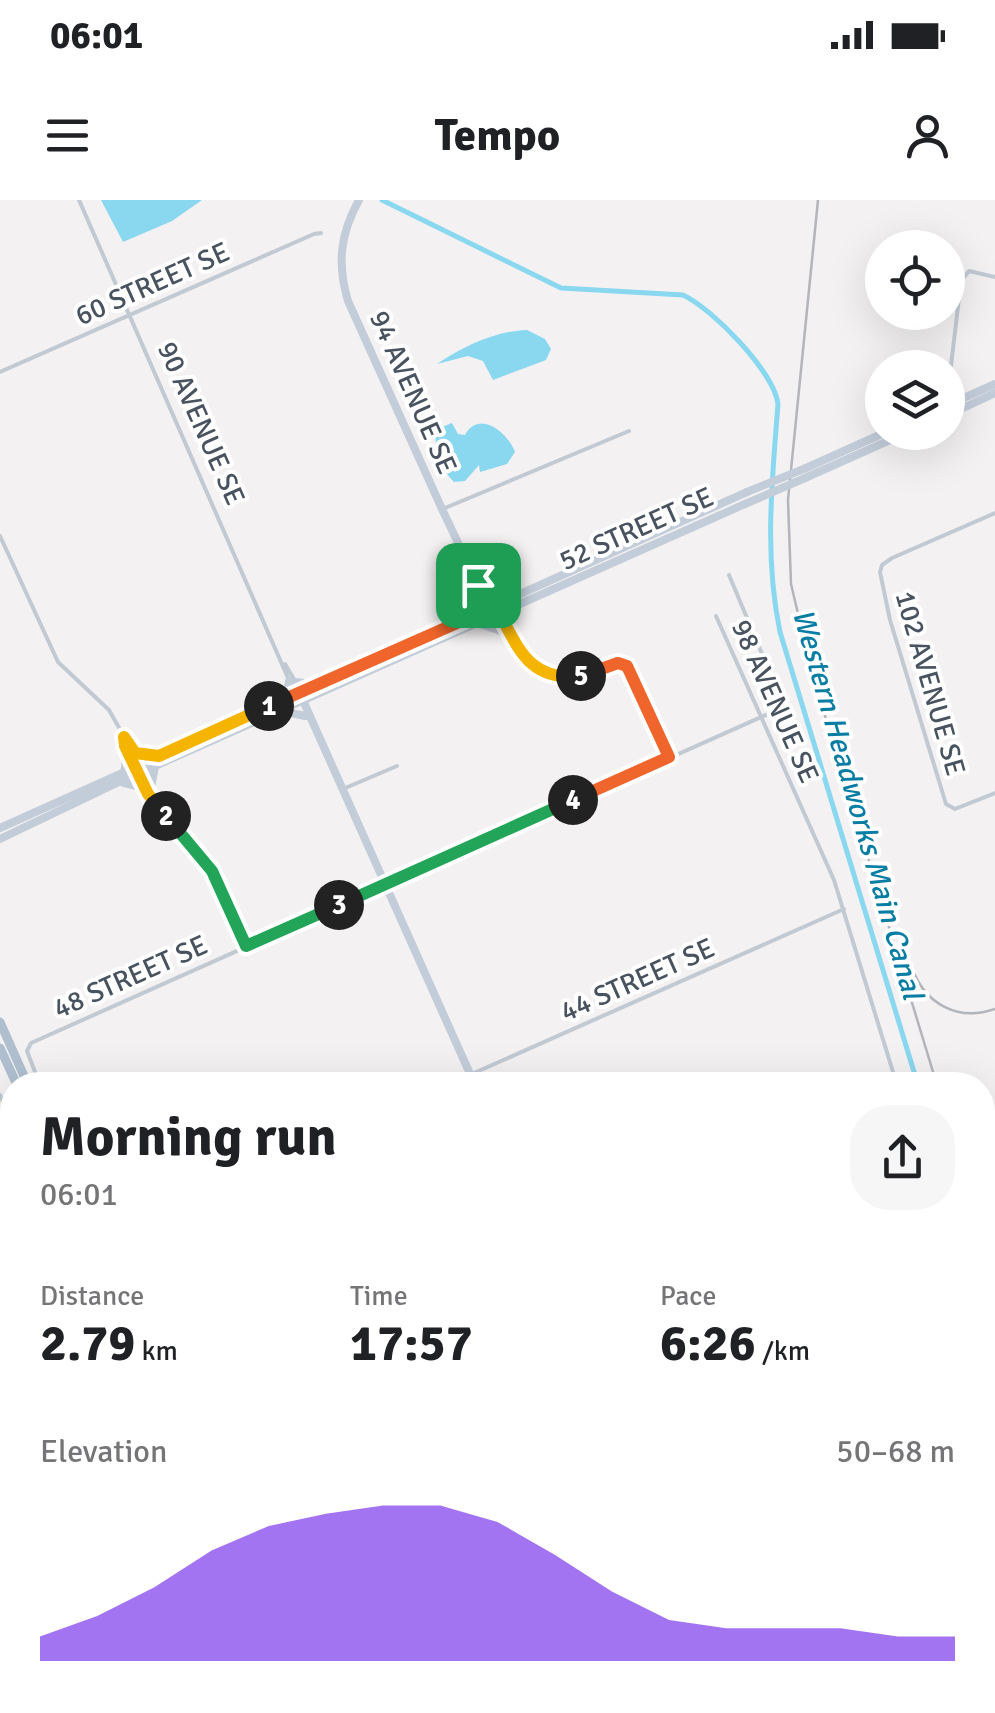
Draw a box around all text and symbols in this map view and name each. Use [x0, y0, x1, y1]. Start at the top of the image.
text: 06:01 [50, 12, 143, 59]
icon: menu [40, 108, 95, 163]
text: Tempo [435, 108, 560, 163]
icon: person [900, 108, 955, 163]
map controls [865, 230, 965, 450]
button: locate [865, 230, 965, 330]
street label: 60 STREET SE [70, 235, 235, 333]
street label: 94 AVENUE SE [362, 305, 464, 479]
street label: 90 AVENUE SE [150, 336, 252, 510]
button: layers [865, 350, 965, 450]
street label: 52 STREET SE [554, 480, 719, 578]
pin [436, 543, 521, 628]
icon: arrive [451, 558, 506, 613]
street label: 102 AVENUE SE [887, 587, 973, 779]
water label: Western Headworks Main Canal [784, 605, 932, 1006]
street label: 98 AVENUE SE [724, 614, 826, 788]
pin: 5 [556, 651, 606, 701]
text: 5 [573, 659, 589, 693]
pin: 1 [244, 681, 294, 731]
text: 1 [261, 689, 277, 723]
pin: 4 [548, 775, 598, 825]
text: 4 [565, 783, 581, 817]
pin: 2 [141, 791, 191, 841]
text: 2 [158, 799, 174, 833]
pin: 3 [314, 880, 364, 930]
text: 3 [331, 888, 347, 922]
street label: 48 STREET SE [48, 928, 213, 1026]
street label: 44 STREET SE [555, 931, 720, 1029]
text: Morning run [40, 1103, 337, 1171]
button: share [850, 1105, 955, 1210]
text: 06:01 [40, 1175, 118, 1214]
text: Distance [40, 1279, 144, 1313]
text: Time [350, 1279, 408, 1313]
text: Pace [660, 1279, 716, 1313]
text: 2.79 [40, 1313, 135, 1375]
text: 17:57 [350, 1313, 473, 1375]
text: 6:26 [660, 1313, 756, 1375]
text: km [135, 1334, 178, 1368]
text: /km [756, 1334, 810, 1368]
text: Elevation [40, 1432, 167, 1471]
text: 50–68 m [836, 1432, 955, 1471]

